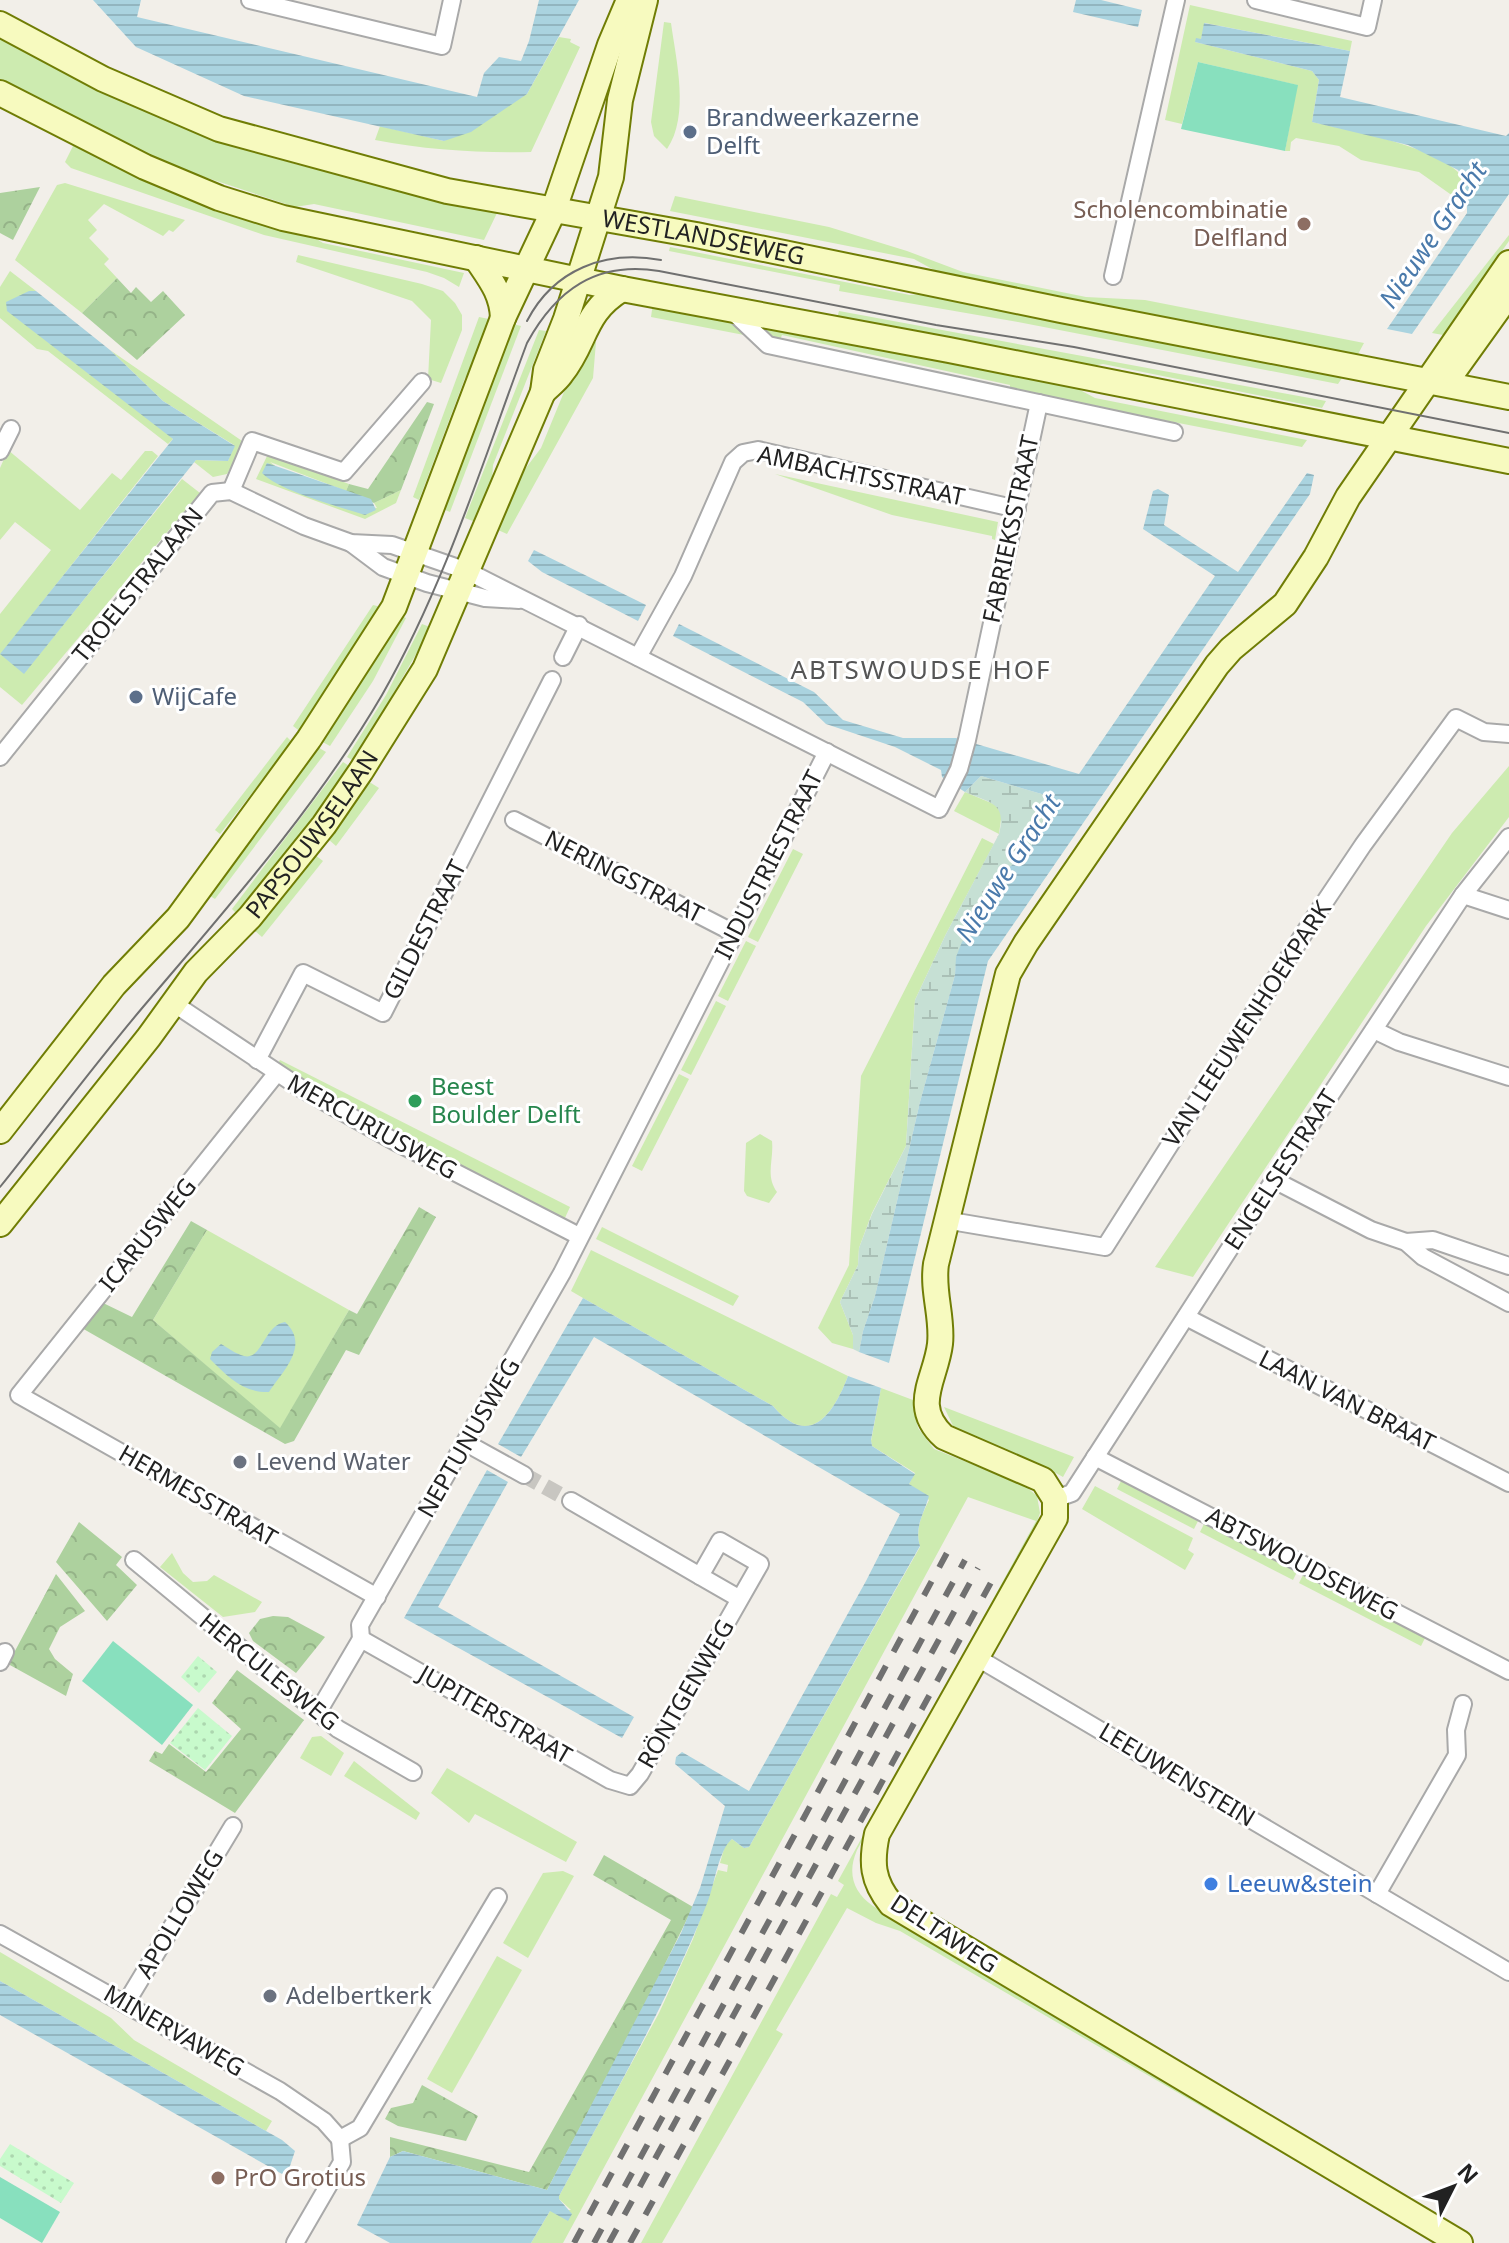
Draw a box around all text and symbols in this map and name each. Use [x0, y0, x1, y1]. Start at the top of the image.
place label: Brandweerkazerne Delft [706, 100, 919, 161]
marker: Brandweerkazerne Delft [681, 123, 699, 141]
water label: Nieuwe Gracht [1370, 153, 1495, 315]
place label: Scholencombinatie Delfland [1073, 192, 1288, 253]
street label: WESTLANDSEWEG [600, 201, 808, 272]
marker: Scholencombinatie Delfland [1295, 215, 1313, 233]
street label: FABRIEKSSTRAAT [974, 431, 1046, 626]
street label: AMBACHTSSTRAAT [755, 436, 968, 513]
street label: TROELSTRALAAN [64, 499, 210, 669]
district label: ABTSWOUDSE HOF [790, 651, 1052, 687]
place label: WijCafe [152, 679, 237, 712]
marker: WijCafe [127, 688, 145, 706]
street label: PAPSOUWSELAAN [237, 743, 385, 925]
street label: INDUSTRIESTRAAT [706, 764, 830, 965]
water label: Nieuwe Gracht [946, 785, 1069, 948]
street label: NERINGSTRAAT [540, 821, 710, 930]
street label: GILDESTRAAT [374, 853, 473, 1005]
street label: VAN LEEUWENHOEKPARK [1154, 894, 1338, 1153]
street label: MERCURIUSWEG [282, 1065, 464, 1186]
place label: Beest Boulder Delft [431, 1069, 581, 1130]
street label: ENGELSESTRAAT [1215, 1082, 1344, 1256]
marker: Beest Boulder Delft [406, 1092, 424, 1110]
street label: ICARUSWEG [91, 1170, 203, 1298]
street label: LAAN VAN BRAAT [1254, 1341, 1442, 1459]
street label: NEPTUNUSWEG [409, 1351, 527, 1523]
street label: HERMESSTRAAT [113, 1436, 285, 1554]
place label: Levend Water [256, 1444, 411, 1477]
marker: Levend Water [231, 1453, 249, 1471]
street label: ABTSWOUDSEWEG [1201, 1498, 1404, 1627]
street label: HERCULESWEG [193, 1604, 347, 1737]
street label: RÖNTGENWEG [629, 1613, 741, 1774]
street label: JUPITERSTRAAT [411, 1655, 579, 1771]
street label: LEEUWENSTEIN [1093, 1714, 1262, 1833]
street label: APOLLOWEG [127, 1843, 230, 1984]
place label: Leeuw&stein [1227, 1866, 1373, 1899]
marker: Leeuw&stein [1202, 1875, 1220, 1893]
street label: DELTAWEG [885, 1886, 1005, 1980]
street label: MINERVAWEG [98, 1976, 251, 2083]
place label: Adelbertkerk [286, 1978, 432, 2011]
marker: Adelbertkerk [261, 1987, 279, 2005]
north arrow [1413, 2147, 1493, 2227]
text: N [1451, 2156, 1486, 2190]
place label: PrO Grotius [234, 2160, 366, 2193]
marker: PrO Grotius [209, 2169, 227, 2187]

